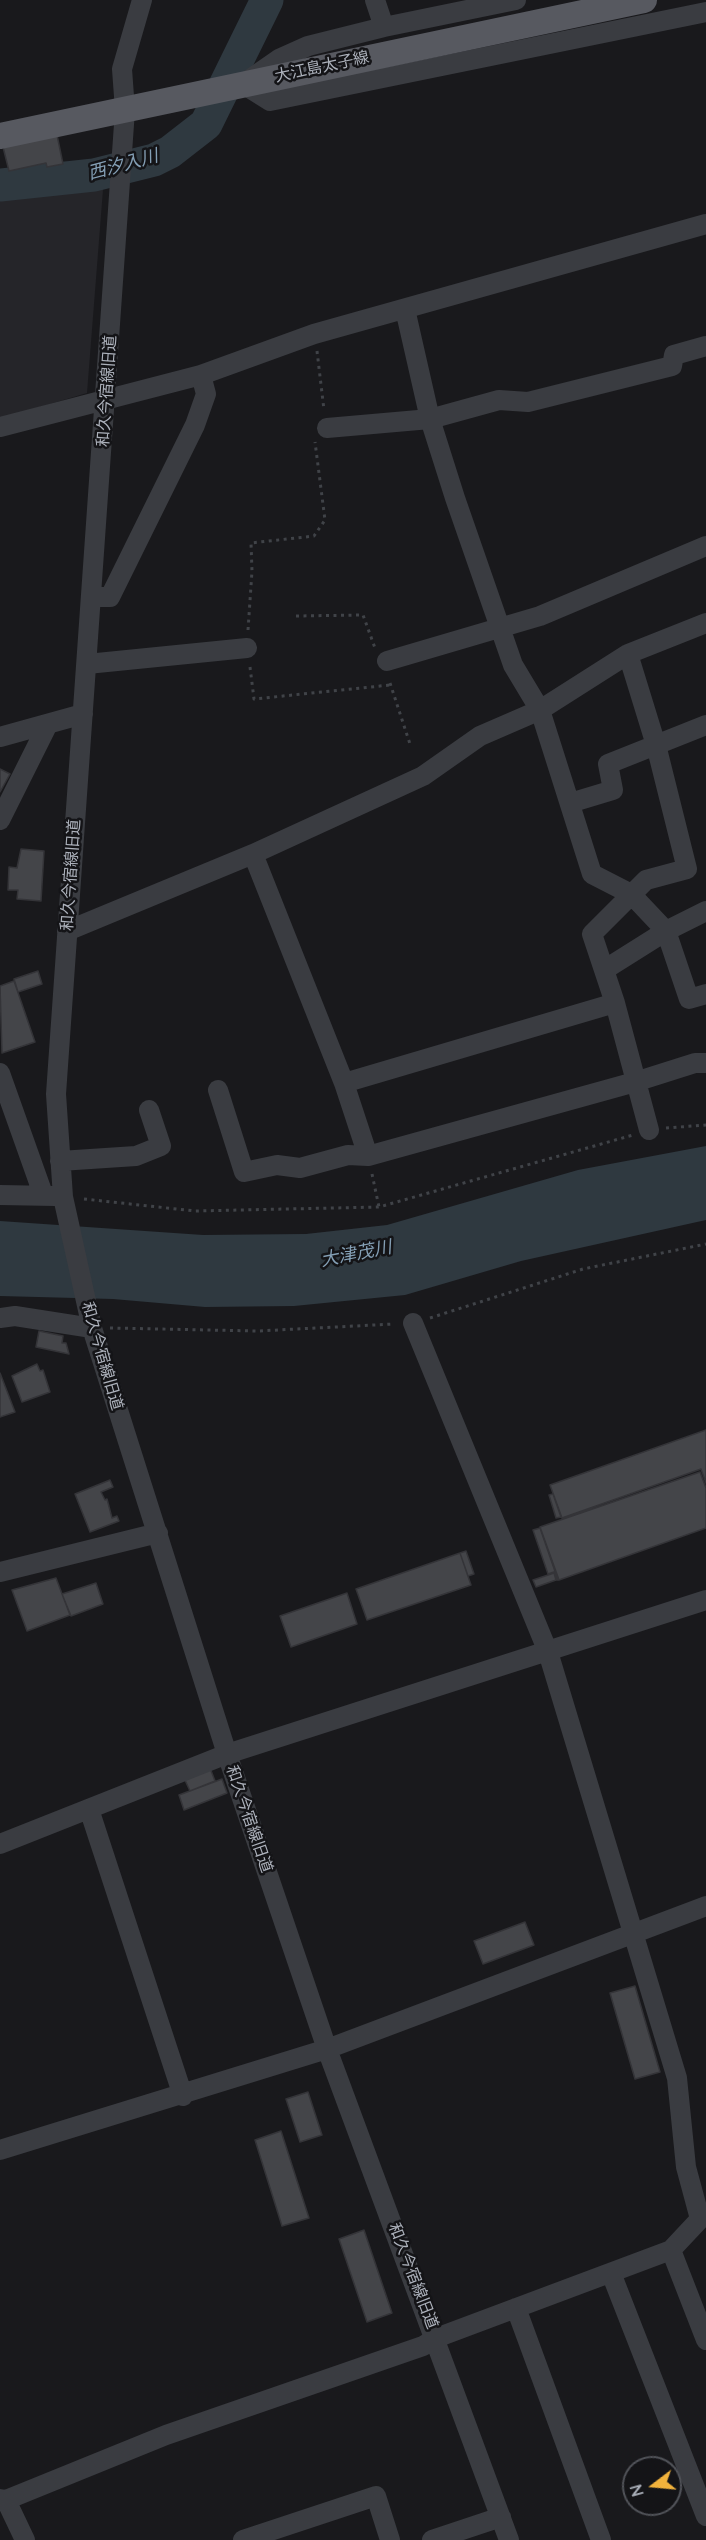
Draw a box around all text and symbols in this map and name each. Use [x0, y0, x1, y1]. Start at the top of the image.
street label: 大江島太子線 [273, 48, 371, 86]
water label: 西汐入川 [85, 145, 161, 185]
street label: 和久今宿線旧道 [94, 334, 120, 448]
street label: 和久今宿線旧道 [58, 818, 84, 932]
water label: 大津茂川 [319, 1237, 393, 1271]
street label: 和久今宿線旧道 [77, 1300, 127, 1412]
street label: 和久今宿線旧道 [222, 1763, 276, 1875]
street label: 和久今宿線旧道 [384, 2220, 442, 2332]
north arrow [622, 2456, 682, 2516]
text: N [625, 2482, 648, 2499]

